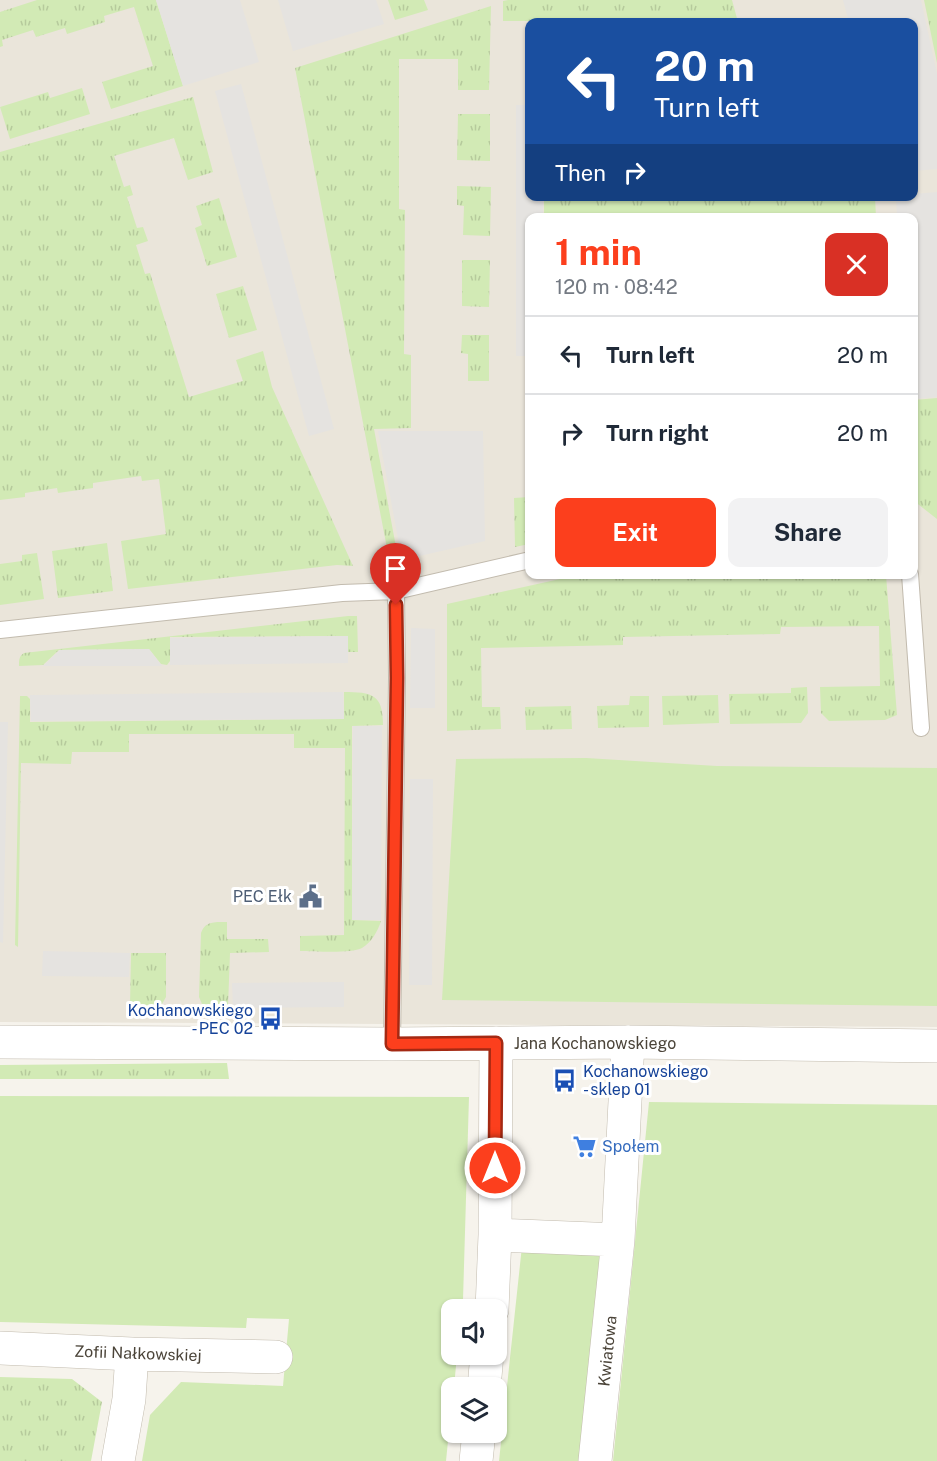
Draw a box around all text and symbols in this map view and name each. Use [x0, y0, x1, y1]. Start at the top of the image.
text: 20 m [654, 41, 755, 90]
icon: left [555, 42, 633, 120]
text: Turn left [654, 91, 760, 123]
icon: right [618, 156, 651, 189]
text: Then [555, 160, 606, 186]
text: 1 min [555, 231, 642, 273]
button: close [825, 233, 888, 296]
text: 120 m · 08:42 [555, 275, 678, 299]
icon: left [555, 339, 588, 372]
text: Turn left [606, 342, 695, 368]
text: 20 m [837, 342, 888, 368]
icon: right [555, 417, 588, 450]
text: Turn right [606, 420, 709, 446]
text: 20 m [837, 420, 888, 446]
button: Exit [555, 498, 716, 567]
button: Share [728, 498, 888, 567]
pin [370, 543, 421, 605]
icon: arrive [379, 552, 412, 585]
public building icon: PEC Ełk [297, 883, 323, 909]
place label: PEC Ełk [233, 887, 292, 906]
place label: Kochanowskiego - PEC 02 [128, 1001, 253, 1038]
bus stop icon: Kochanowskiego - PEC 02 [258, 1006, 284, 1032]
street label: Jana Kochanowskiego [514, 1034, 676, 1053]
place label: Kochanowskiego - sklep 01 [583, 1062, 708, 1099]
bus stop icon: Kochanowskiego - sklep 01 [552, 1067, 578, 1093]
supermarket icon: Społem [571, 1133, 597, 1159]
position arrow [463, 1136, 527, 1200]
place label: Społem [602, 1137, 659, 1156]
map controls [441, 1299, 507, 1443]
button: sound [441, 1299, 507, 1365]
street label: Kwiatowa [594, 1315, 621, 1387]
street label: Zofii Nałkowskiej [74, 1342, 202, 1365]
button: layers [441, 1377, 507, 1443]

